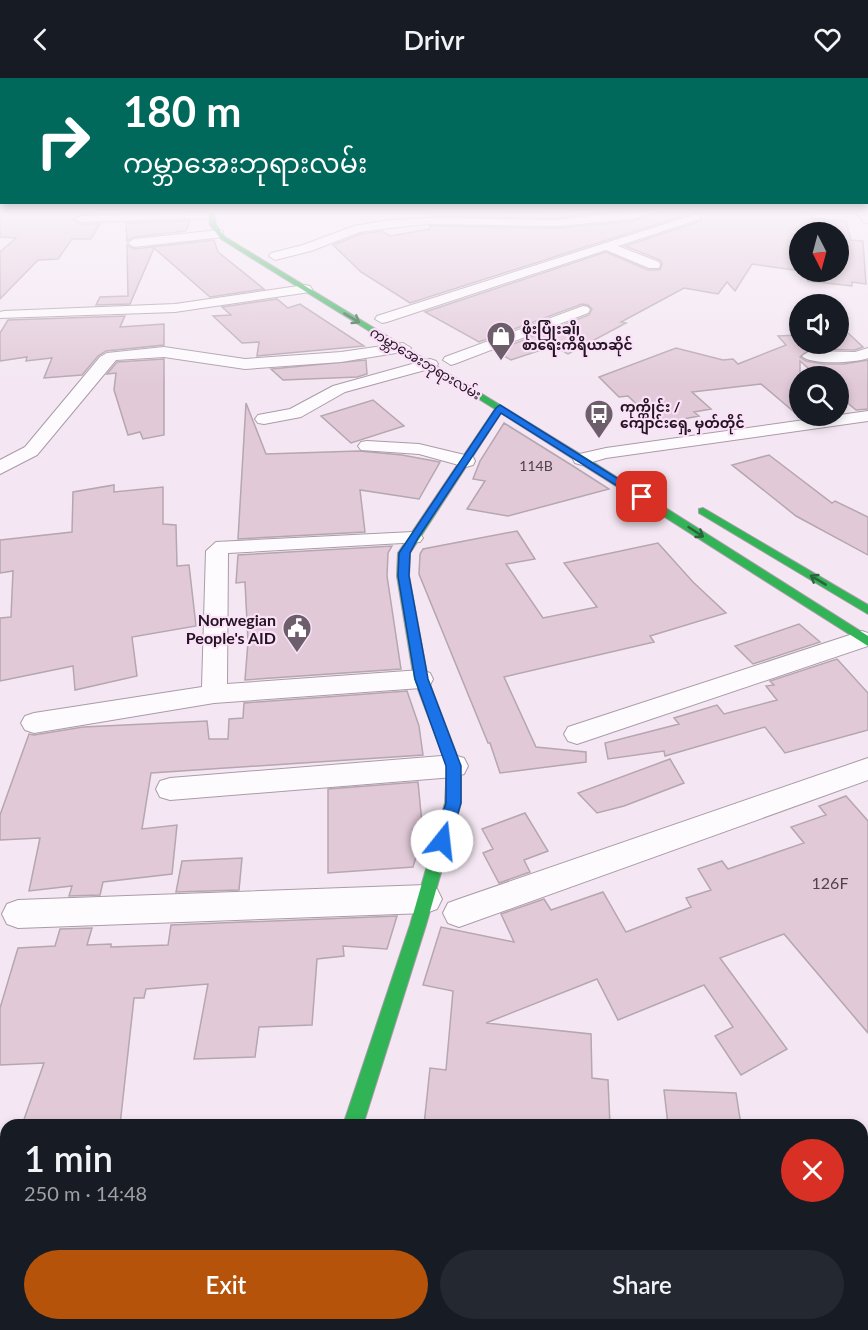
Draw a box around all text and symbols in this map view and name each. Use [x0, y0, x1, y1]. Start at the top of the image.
icon: back [24, 23, 57, 56]
text: Drivr [404, 23, 465, 56]
icon: heart [811, 23, 844, 56]
text: 180 m [123, 86, 241, 136]
icon: right [24, 102, 102, 180]
text: ကမ္ဘာအေးဘုရားလမ်း [123, 146, 367, 179]
north arrow [789, 222, 849, 282]
map controls [789, 222, 849, 426]
button: sound [789, 294, 849, 354]
one-way arrow [343, 312, 360, 324]
place label: ဖိုးပြုံးချို စာရေးကိရိယာဆိုင် [522, 319, 633, 357]
shop icon: ဖိုးပြုံးချို စာရေးကိရိယာဆိုင် [485, 320, 517, 362]
street label: ကမ္ဘာအေးဘုရားလမ်း [365, 322, 485, 406]
button: search [789, 366, 849, 426]
place label: ကုက္ကိုင်း / ကျောင်းရှေ့ မှတ်တိုင် [620, 397, 745, 435]
bus stop icon: ကုက္ကိုင်း / ကျောင်းရှေ့ မှတ်တိုင် [583, 398, 615, 440]
house number: 114B [519, 457, 553, 474]
pin [616, 471, 667, 522]
icon: arrive [625, 480, 658, 513]
one-way arrow [687, 526, 704, 538]
one-way arrow [810, 574, 827, 586]
place label: Norwegian People's AID [186, 610, 276, 647]
public building icon: Norwegian People's AID [281, 612, 313, 654]
position arrow [410, 809, 474, 873]
house number: 126F [812, 873, 848, 892]
text: 1 min [24, 1136, 113, 1180]
button: close [781, 1139, 844, 1202]
text: 250 m · 14:48 [24, 1181, 147, 1205]
button: Exit [24, 1250, 428, 1319]
button: Share [440, 1250, 844, 1319]

